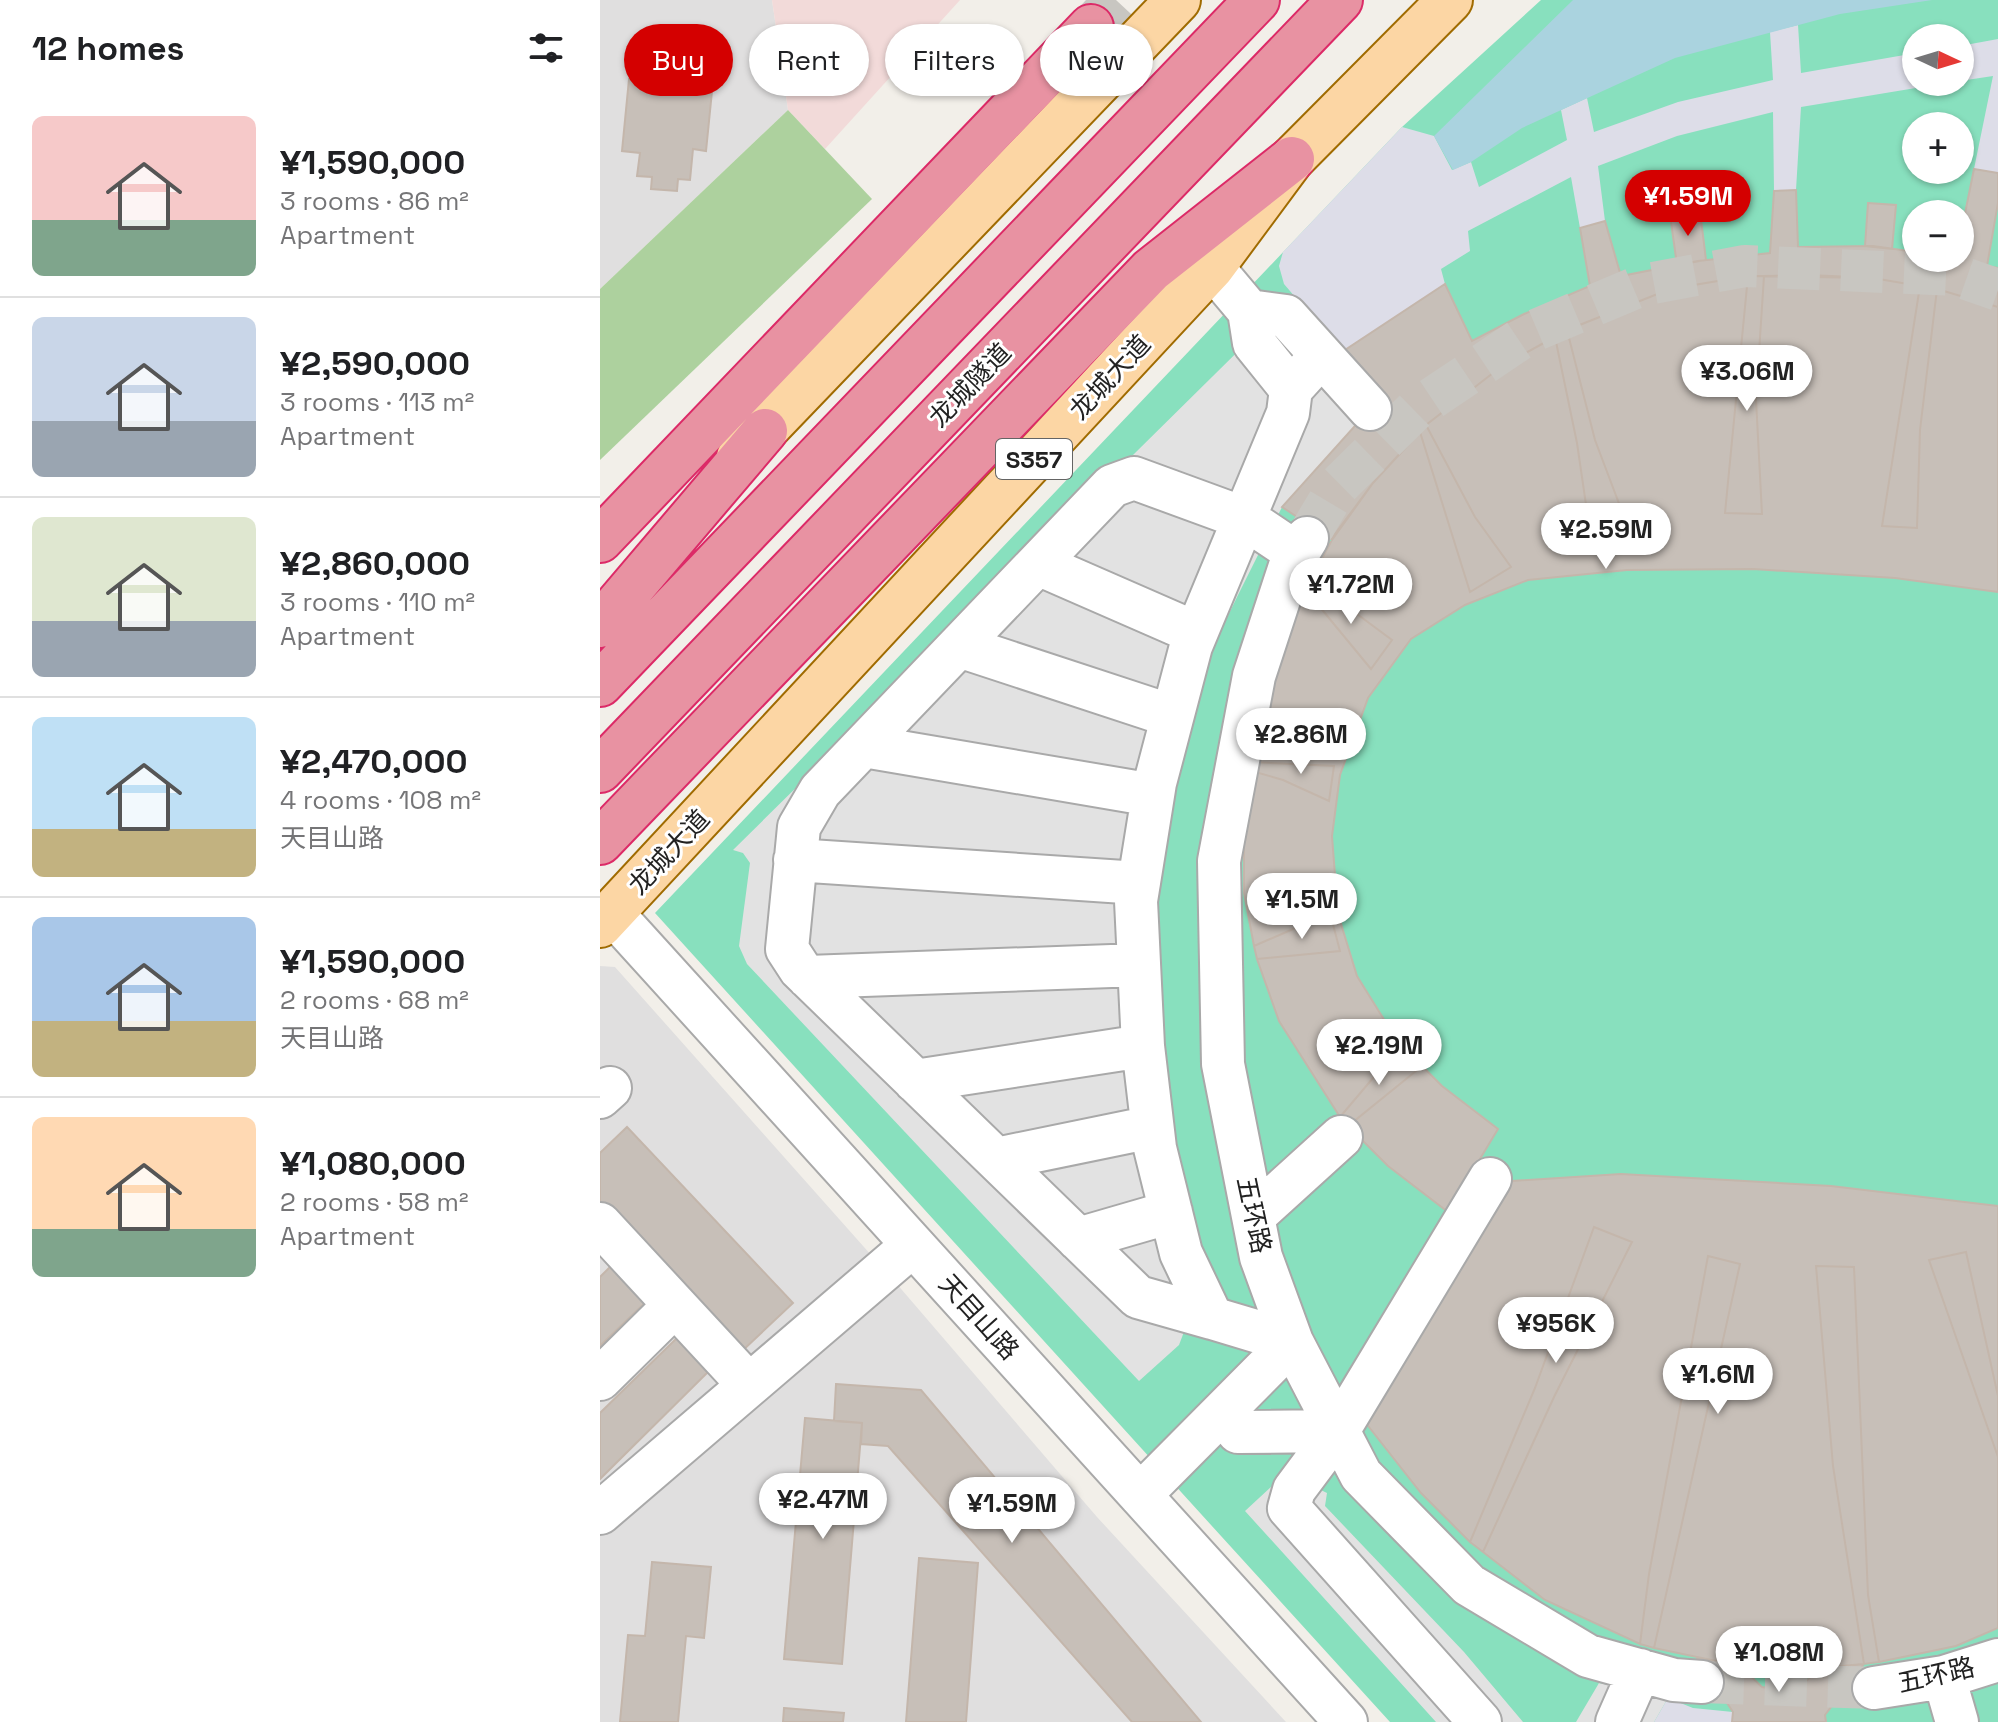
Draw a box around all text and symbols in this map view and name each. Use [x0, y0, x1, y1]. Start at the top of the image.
chip: Buy [624, 24, 733, 96]
chip: Rent [749, 24, 869, 96]
chip: Filters [885, 24, 1024, 96]
chip: New [1040, 24, 1153, 96]
north arrow [1902, 24, 1974, 96]
map controls [1902, 24, 1974, 272]
icon: filters [524, 26, 568, 70]
text: 12 homes [32, 27, 184, 70]
button: + [1902, 112, 1974, 184]
text: ¥1,590,000 [280, 141, 465, 184]
icon: home [96, 148, 192, 244]
pin: ¥1.59M [1623, 170, 1753, 238]
text: ¥1.59M [1643, 179, 1733, 213]
text: 3 rooms · 86 m² [280, 184, 469, 218]
button: − [1902, 200, 1974, 272]
text: Apartment [280, 218, 415, 252]
street label: 龙城大道 [1062, 327, 1158, 427]
street label: 龙城隧道 [922, 336, 1018, 434]
text: ¥2,590,000 [280, 342, 470, 385]
pin: ¥3.06M [1682, 345, 1812, 413]
icon: home [96, 349, 192, 445]
text: ¥3.06M [1699, 354, 1795, 388]
text: 3 rooms · 113 m² [280, 385, 474, 419]
text: Apartment [280, 419, 415, 453]
road number: S357 [996, 439, 1072, 479]
pin: ¥2.59M [1541, 503, 1671, 571]
text: ¥2.59M [1559, 512, 1653, 546]
text: ¥2,860,000 [280, 542, 470, 585]
icon: home [96, 549, 192, 645]
pin: ¥1.72M [1286, 558, 1416, 626]
text: ¥1.72M [1307, 567, 1395, 601]
text: 3 rooms · 110 m² [280, 585, 475, 619]
text: Apartment [280, 619, 415, 653]
pin: ¥2.86M [1236, 708, 1366, 776]
text: ¥2.86M [1254, 717, 1348, 751]
text: ¥2,470,000 [280, 740, 467, 783]
icon: home [96, 749, 192, 845]
text: 4 rooms · 108 m² [280, 783, 481, 817]
street label: 龙城大道 [621, 802, 717, 902]
text: 天目山路 [280, 821, 384, 855]
pin: ¥1.5M [1246, 873, 1358, 941]
text: ¥1.5M [1265, 882, 1339, 916]
text: ¥1,590,000 [280, 940, 465, 983]
icon: home [96, 949, 192, 1045]
text: 2 rooms · 68 m² [280, 983, 469, 1017]
pin: ¥2.19M [1314, 1019, 1444, 1087]
text: 天目山路 [280, 1021, 384, 1055]
text: ¥2.19M [1335, 1028, 1423, 1062]
text: ¥1,080,000 [280, 1142, 466, 1185]
icon: home [96, 1149, 192, 1245]
street label: 五环路 [1229, 1173, 1279, 1257]
text: 2 rooms · 58 m² [280, 1185, 468, 1219]
text: Apartment [280, 1219, 415, 1253]
street label: 天目山路 [932, 1267, 1026, 1367]
pin: ¥956K [1500, 1297, 1612, 1365]
text: ¥956K [1516, 1306, 1596, 1340]
pin: ¥1.6M [1662, 1348, 1774, 1416]
text: ¥1.6M [1681, 1357, 1755, 1391]
pin: ¥2.47M [758, 1473, 888, 1541]
pin: ¥1.59M [947, 1477, 1077, 1545]
text: ¥2.47M [777, 1482, 869, 1516]
text: ¥1.59M [967, 1486, 1057, 1520]
pin: ¥1.08M [1714, 1626, 1844, 1694]
text: ¥1.08M [1734, 1635, 1824, 1669]
street label: 五环路 [1894, 1650, 1978, 1700]

